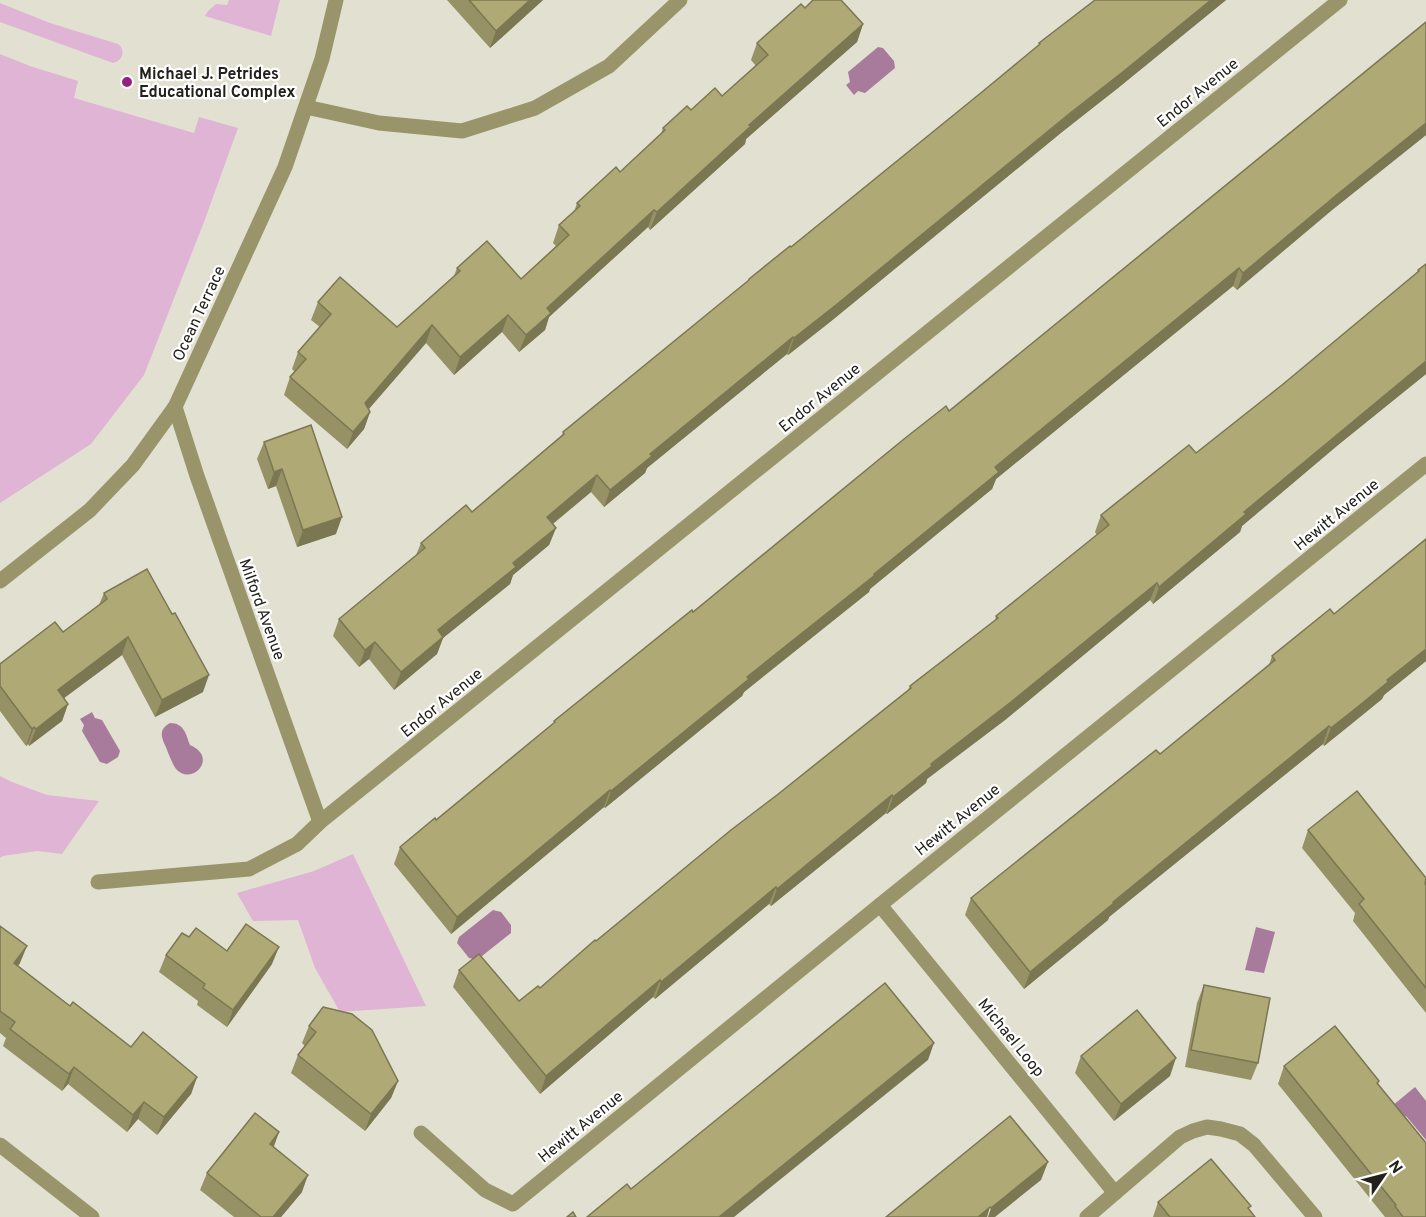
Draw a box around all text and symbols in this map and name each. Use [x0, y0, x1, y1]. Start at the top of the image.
street label: Endor Avenue [1153, 54, 1243, 133]
place label: Michael J. Petrides Educational Complex [139, 65, 296, 103]
marker: Michael J. Petrides Educational Complex [120, 75, 134, 89]
street label: Ocean Terrace [169, 263, 231, 365]
street label: Endor Avenue [775, 359, 865, 438]
street label: Hewitt Avenue [1291, 475, 1384, 556]
street label: Milford Avenue [234, 556, 289, 663]
street label: Endor Avenue [397, 664, 487, 743]
street label: Hewitt Avenue [912, 780, 1005, 861]
street label: Michael Loop [973, 995, 1048, 1082]
street label: Hewitt Avenue [535, 1087, 628, 1168]
north arrow [1354, 1145, 1414, 1205]
text: N [1383, 1157, 1406, 1178]

